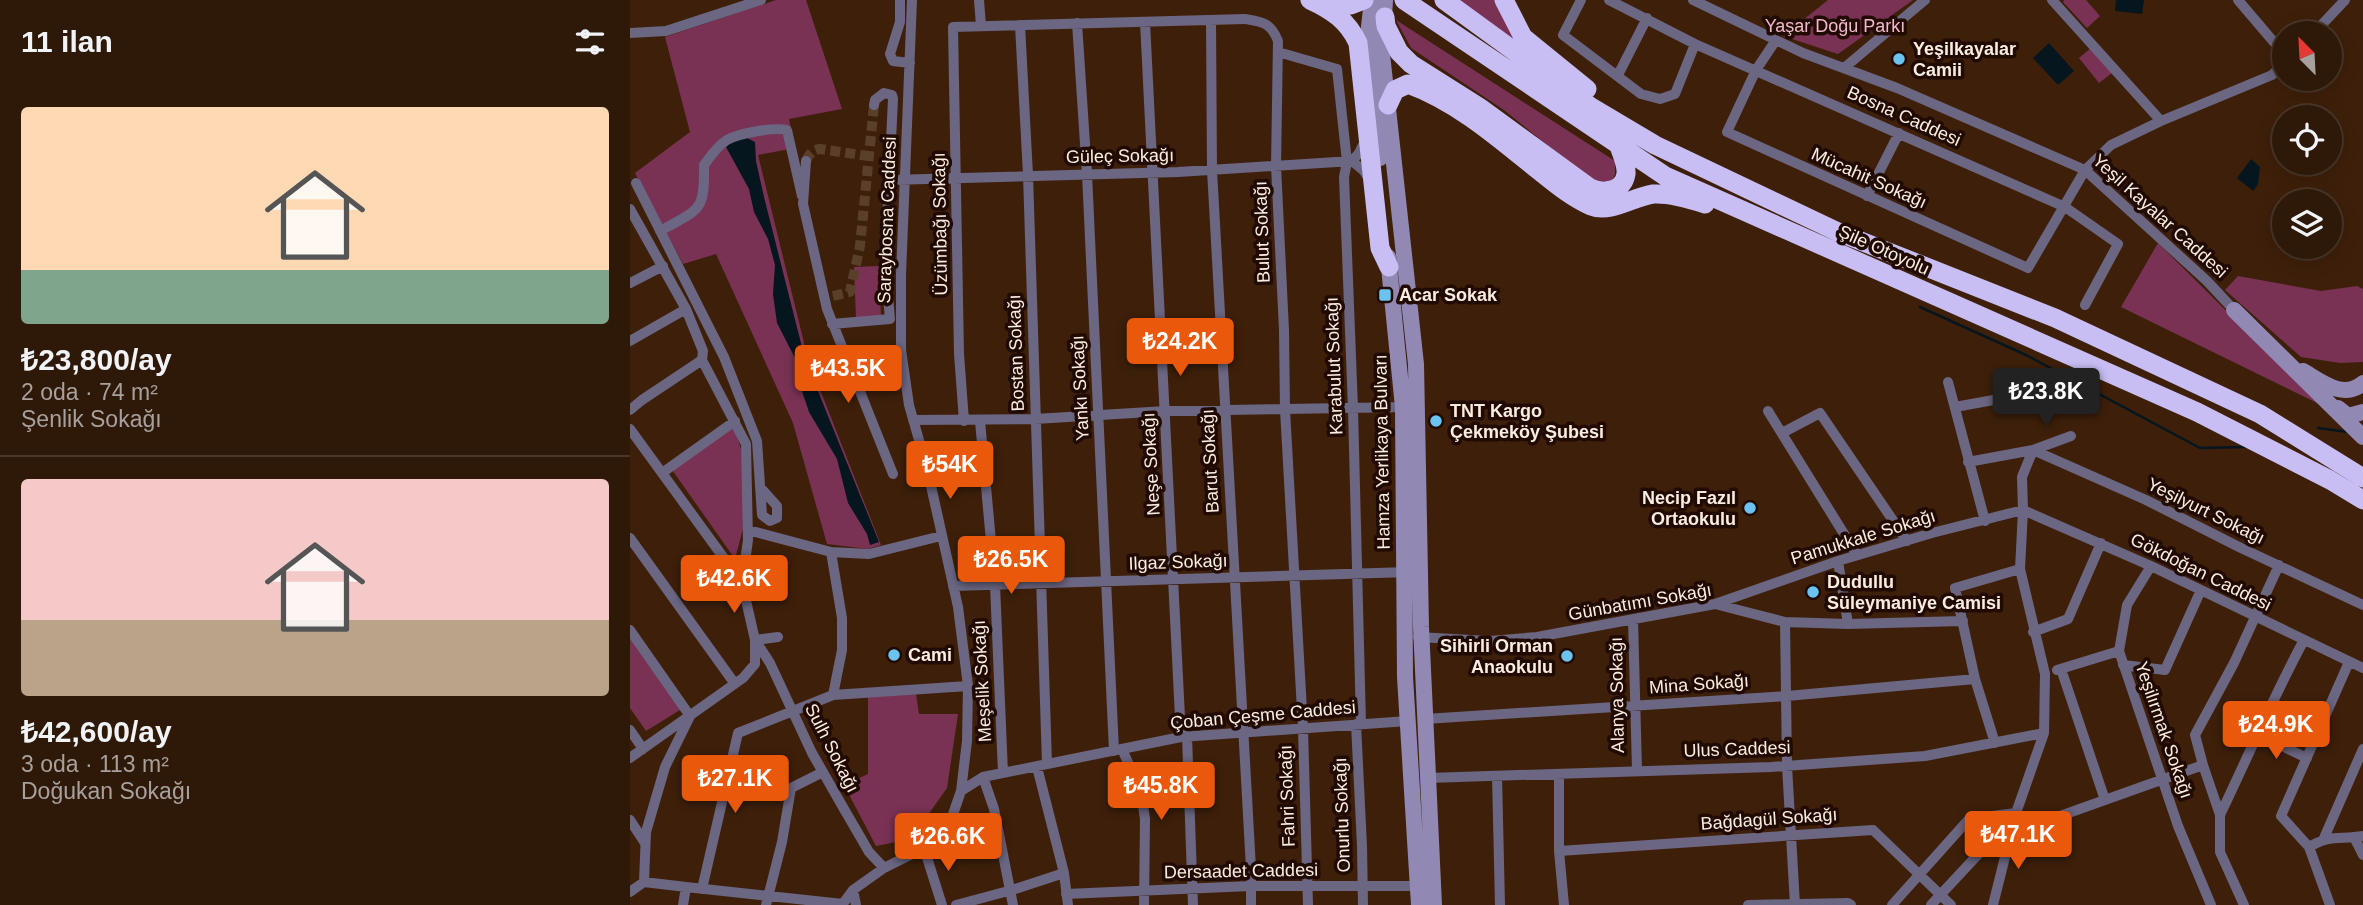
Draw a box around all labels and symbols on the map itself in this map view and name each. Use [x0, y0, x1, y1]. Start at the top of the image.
park label: Yaşar Doğu Parkı [1765, 16, 1905, 36]
north arrow [2272, 21, 2342, 91]
place label: Yeşilkayalar Camii [1913, 39, 2016, 80]
marker: Yeşilkayalar Camii [1891, 51, 1907, 67]
street label: Bosna Caddesi [1844, 82, 1964, 150]
street label: Saraybosna Caddesi [874, 136, 900, 304]
street label: Mücahit Sokağı [1808, 144, 1930, 212]
street label: Güleç Sokağı [1066, 145, 1174, 167]
street label: Yeşil Kayalar Caddesi [2088, 150, 2232, 282]
street label: Üzümbağı Sokağı [929, 152, 951, 296]
street label: Bulut Sokağı [1250, 181, 1274, 283]
street label: Şile Otoyolu [1836, 221, 1932, 279]
place label: Acar Sokak [1399, 285, 1498, 305]
marker: Acar Sokak [1377, 287, 1393, 303]
street label: Bostan Sokağı [1004, 294, 1028, 412]
street label: Karabulut Sokağı [1322, 297, 1346, 435]
pin: ₺24.2K [1123, 318, 1237, 378]
street label: Yankı Sokağı [1067, 335, 1093, 441]
pin: ₺43.5K [791, 346, 905, 405]
street label: Hamza Yerlikaya Bulvarı [1370, 354, 1394, 550]
pin: ₺23.8K [1989, 368, 2103, 428]
place label: TNT Kargo Çekmeköy Şubesi [1450, 401, 1604, 442]
street label: Barut Sokağı [1197, 409, 1223, 513]
street label: Neşe Sokağı [1138, 412, 1164, 516]
marker: TNT Kargo Çekmeköy Şubesi [1428, 413, 1444, 429]
pin: ₺54K [909, 442, 991, 501]
street label: Yeşilyurt Sokağı [2144, 474, 2268, 548]
place label: Necip Fazıl Ortaokulu [1642, 488, 1736, 529]
marker: Necip Fazıl Ortaokulu [1742, 500, 1758, 516]
street label: Pamukkale Sokağı [1788, 505, 1938, 569]
street label: Gökdoğan Caddesi [2127, 529, 2275, 615]
pin: ₺26.5K [954, 536, 1068, 596]
street label: Ilgaz Sokağı [1128, 550, 1228, 574]
pin: ₺42.6K [677, 556, 791, 615]
place label: Dudullu Süleymaniye Camisi [1827, 572, 2001, 613]
street label: Günbatımı Sokağı [1567, 580, 1713, 624]
marker: Dudullu Süleymaniye Camisi [1805, 584, 1821, 600]
street label: Meşelik Sokağı [969, 620, 995, 742]
place label: Sihirli Orman Anaokulu [1440, 636, 1553, 677]
street label: Alanya Sokağı [1606, 637, 1628, 753]
place label: Cami [908, 645, 952, 665]
marker: Cami [886, 647, 902, 663]
marker: Sihirli Orman Anaokulu [1559, 648, 1575, 664]
street label: Yeşilırmak Sokağı [2131, 659, 2197, 801]
street label: Mina Sokağı [1648, 671, 1750, 697]
street label: Çoban Çeşme Caddesi [1169, 697, 1357, 733]
street label: Sulh Sokağı [801, 700, 863, 796]
pin: ₺24.9K [2219, 702, 2333, 761]
street label: Ulus Caddesi [1683, 737, 1791, 761]
street label: Fahri Sokağı [1275, 745, 1299, 847]
pin: ₺27.1K [678, 756, 792, 815]
street label: Onurlu Sokağı [1330, 757, 1354, 873]
pin: ₺45.8K [1104, 762, 1218, 822]
street label: Bağdagül Sokağı [1700, 804, 1838, 834]
pin: ₺47.1K [1961, 812, 2075, 871]
pin: ₺26.6K [891, 814, 1005, 873]
street label: Dersaadet Caddesi [1164, 860, 1318, 882]

